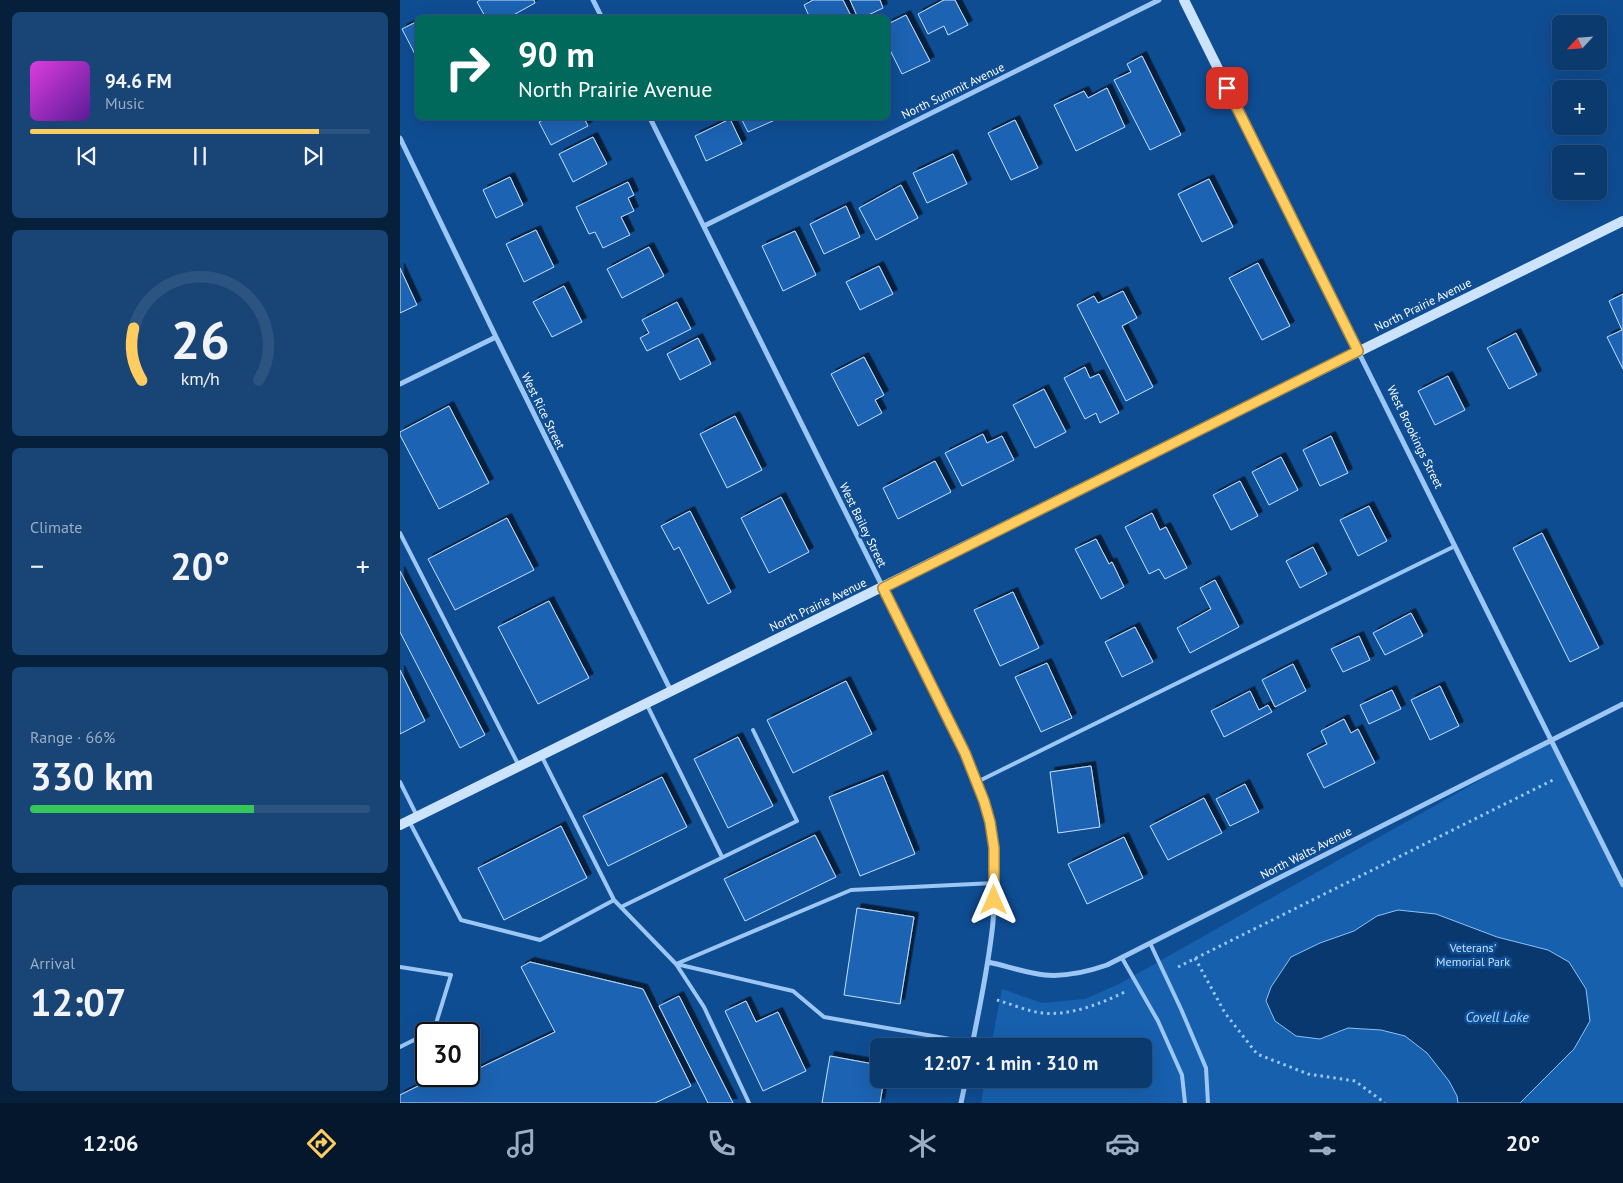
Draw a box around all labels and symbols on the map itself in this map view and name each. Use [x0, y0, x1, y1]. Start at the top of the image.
north arrow [1552, 15, 1608, 70]
street label: North Summit Avenue [899, 59, 1007, 122]
pin [1206, 67, 1248, 109]
street label: North Prairie Avenue [1372, 275, 1474, 335]
street label: West Rice Street [518, 370, 568, 452]
street label: West Brookings Street [1384, 383, 1447, 491]
street label: West Bailey Street [836, 480, 890, 570]
street label: North Prairie Avenue [767, 575, 869, 635]
street label: North Walts Avenue [1257, 823, 1354, 882]
position arrow [967, 873, 1019, 925]
park label: Veterans' Memorial Park [1436, 940, 1510, 969]
water label: Covell Lake [1465, 1008, 1529, 1026]
speed limit sign: 30 [415, 1022, 480, 1087]

